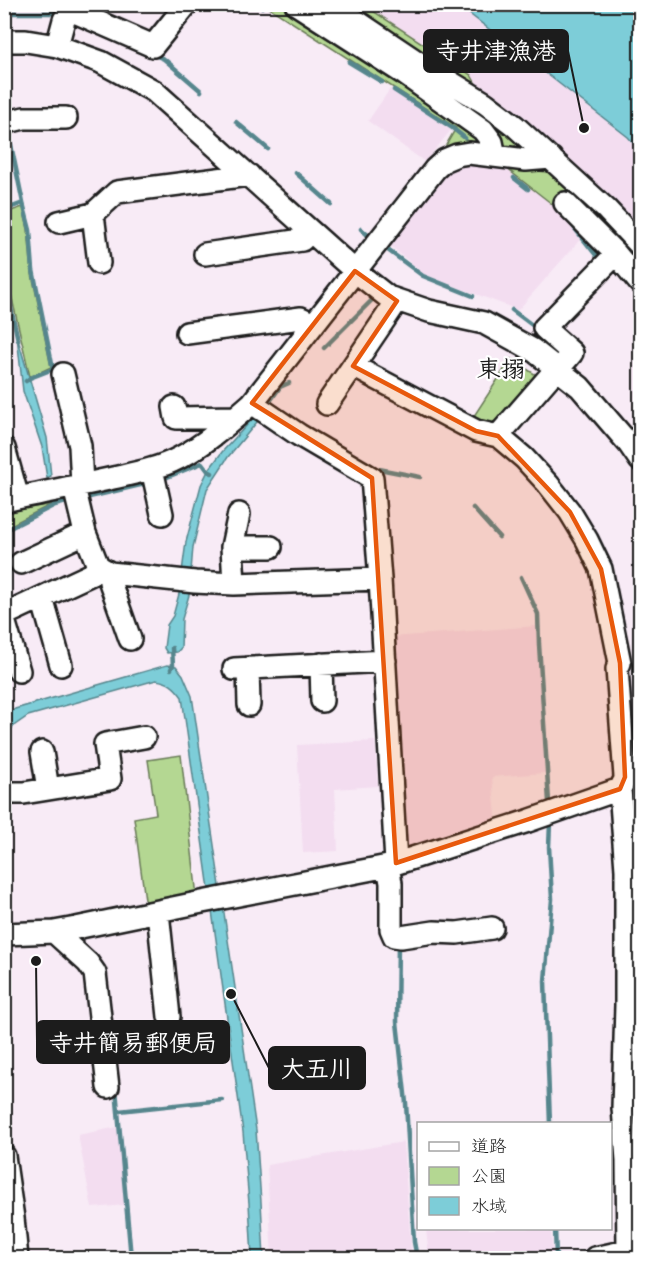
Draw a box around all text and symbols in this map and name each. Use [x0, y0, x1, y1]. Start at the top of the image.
callout: 寺井津漁港 [424, 30, 568, 72]
text: 寺井津漁港 [436, 34, 556, 66]
district label: 東搦 [477, 352, 525, 384]
callout: 寺井簡易郵便局 [37, 1021, 229, 1063]
text: 寺井簡易郵便局 [49, 1026, 217, 1058]
callout: 大五川 [269, 1047, 365, 1089]
text: 大五川 [281, 1052, 353, 1084]
legend [417, 1122, 612, 1230]
text: 道路 [471, 1133, 507, 1158]
text: 公園 [471, 1163, 507, 1188]
text: 水域 [471, 1193, 507, 1218]

